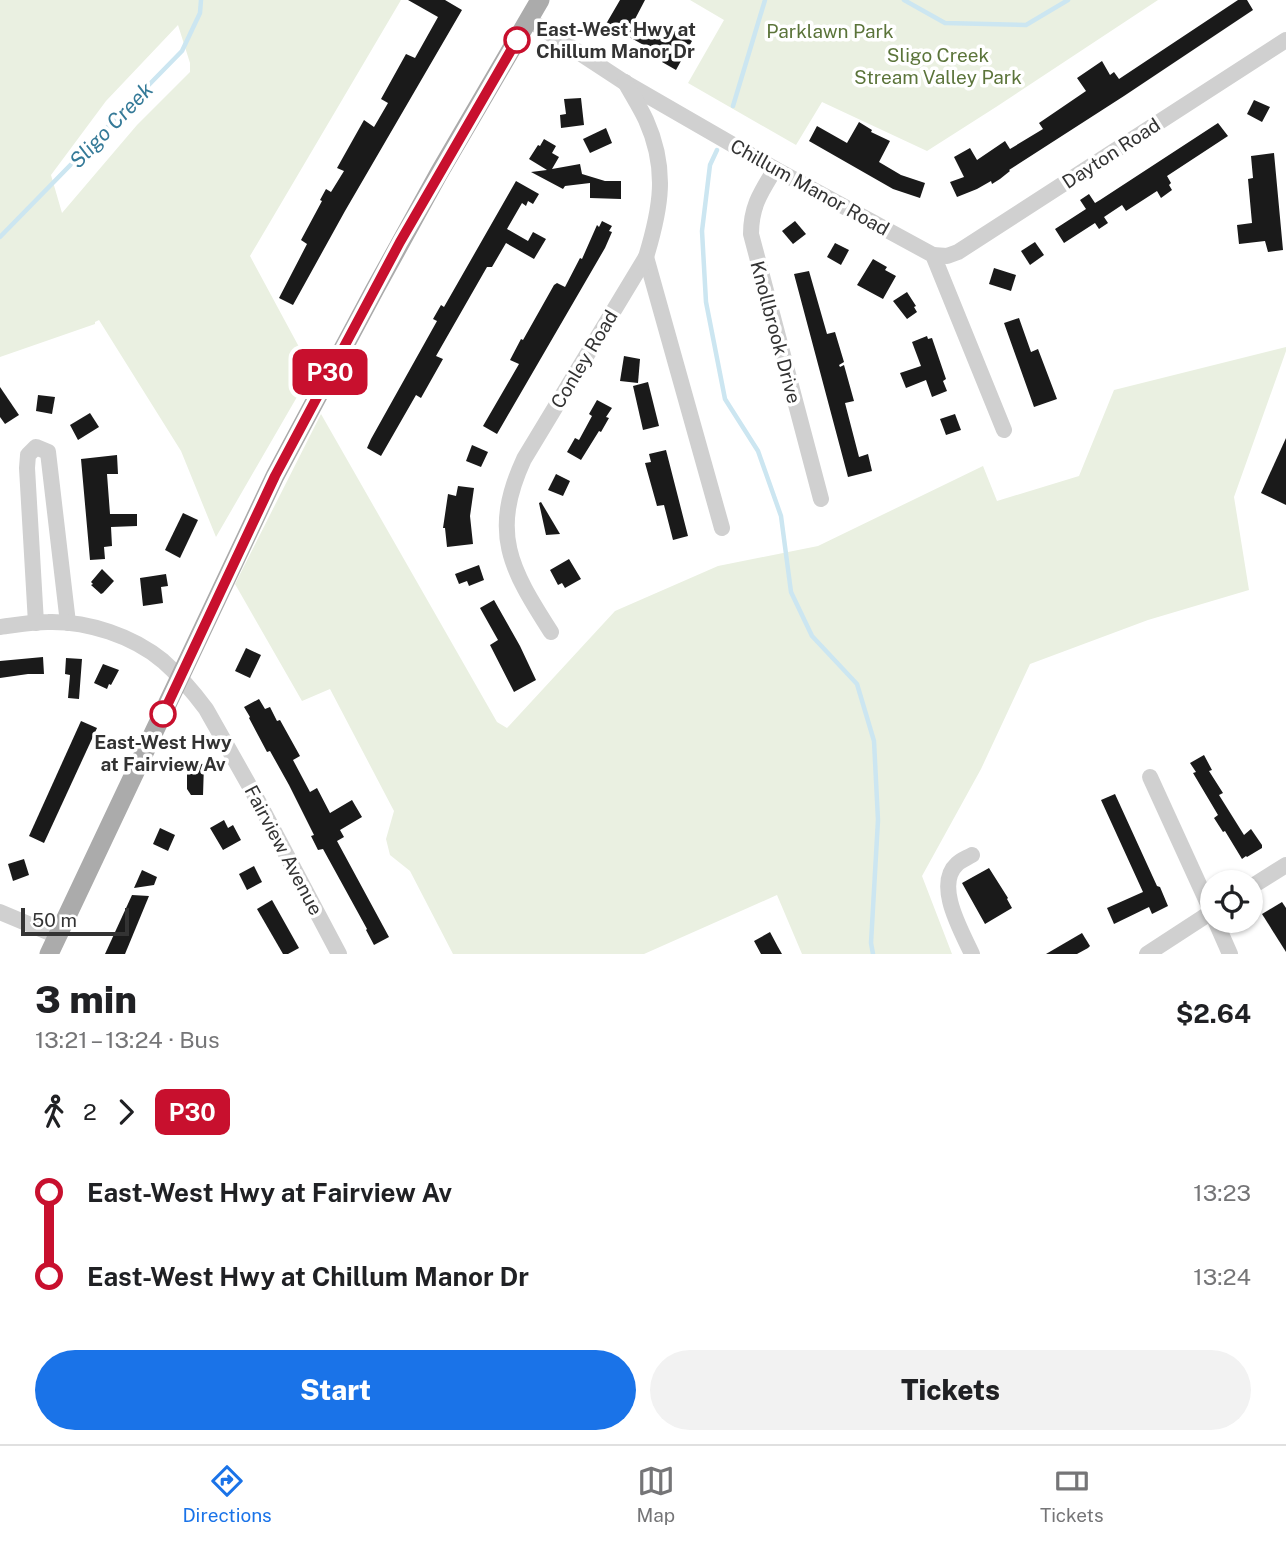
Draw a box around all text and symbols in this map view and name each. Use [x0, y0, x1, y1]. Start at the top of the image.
place label: East-West Hwy at Chillum Manor Dr [536, 18, 696, 62]
park label: Parklawn Park [766, 20, 894, 42]
marker: East-West Hwy at Chillum Manor Dr [504, 27, 530, 53]
park label: Sligo Creek Stream Valley Park [854, 44, 1022, 88]
water label: Sligo Creek [64, 76, 158, 173]
street label: Dayton Road [1058, 113, 1164, 193]
street label: Chillum Manor Road [727, 134, 893, 240]
street label: Knollbrook Drive [746, 258, 806, 406]
street label: Conley Road [546, 306, 622, 412]
line badge: P30 [290, 349, 370, 395]
text: P30 [306, 358, 354, 386]
marker: East-West Hwy at Fairview Av [150, 701, 176, 727]
place label: East-West Hwy at Fairview Av [94, 731, 232, 775]
street label: Fairview Avenue [241, 781, 327, 919]
map controls [1200, 870, 1263, 933]
button: locate [1200, 870, 1263, 933]
scale bar [21, 905, 130, 937]
text: 50 m [32, 909, 77, 931]
text: 3 min [35, 977, 137, 1022]
text: $2.64 [1176, 998, 1251, 1029]
text: 13:21 – 13:24 · Bus [35, 1026, 220, 1053]
icon: walk [35, 1093, 73, 1131]
icon: forward [107, 1093, 145, 1131]
text: 2 [83, 1098, 97, 1125]
text: P30 [169, 1098, 216, 1126]
text: East-West Hwy at Fairview Av [87, 1177, 452, 1208]
text: 13:23 [1193, 1179, 1251, 1206]
text: East-West Hwy at Chillum Manor Dr [87, 1261, 529, 1292]
text: 13:24 [1193, 1263, 1251, 1290]
button: Start [35, 1350, 636, 1430]
button: Tickets [650, 1350, 1251, 1430]
tab: Directions [182, 1462, 272, 1526]
tab: Map [636, 1462, 675, 1526]
tab: Tickets [1040, 1462, 1104, 1526]

